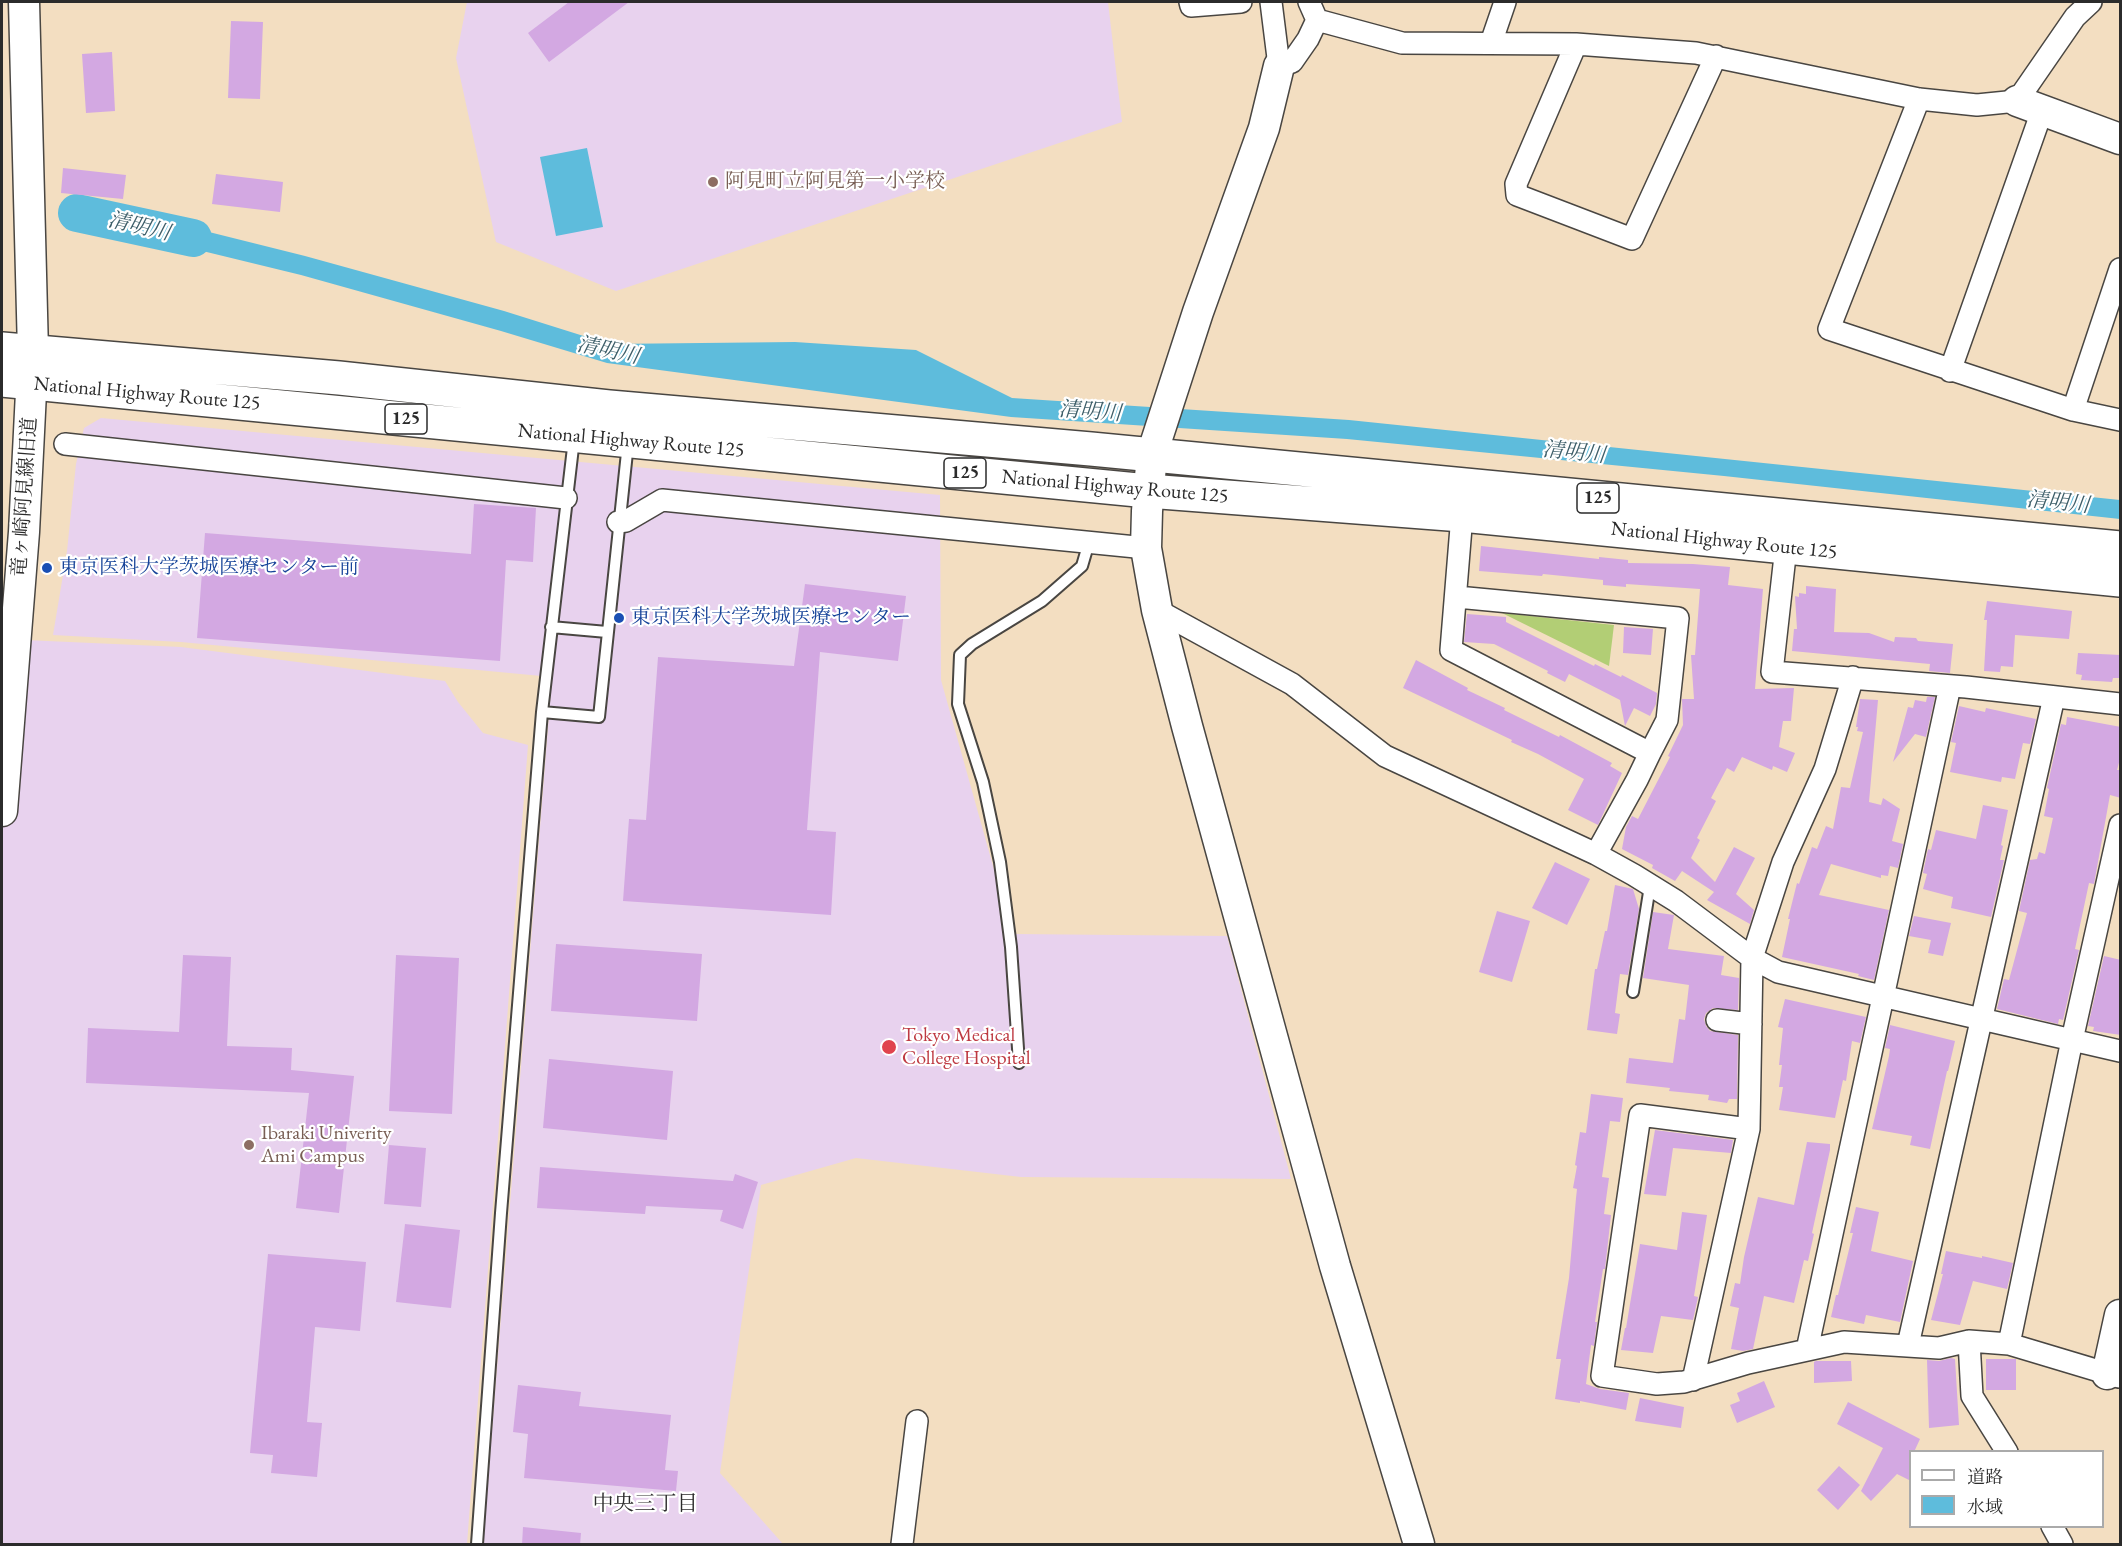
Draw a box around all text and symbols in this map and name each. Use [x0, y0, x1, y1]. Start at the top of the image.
place label: 阿見町立阿見第一小学校 [725, 170, 945, 194]
marker: 阿見町立阿見第一小学校 [706, 175, 720, 189]
water label: 清明川 [105, 208, 173, 246]
water label: 清明川 [575, 332, 641, 370]
street label: National Highway Route 125 [33, 372, 261, 416]
water label: 清明川 [1058, 397, 1122, 427]
road number: 125 [385, 404, 427, 434]
street label: 竜ヶ崎阿見線旧道 [7, 416, 43, 578]
street label: National Highway Route 125 [517, 419, 745, 463]
water label: 清明川 [1541, 437, 1607, 469]
road number: 125 [944, 458, 986, 488]
street label: National Highway Route 125 [1001, 465, 1229, 509]
road number: 125 [1577, 483, 1619, 513]
water label: 清明川 [2025, 487, 2091, 519]
street label: National Highway Route 125 [1610, 517, 1838, 565]
place label: 東京医科大学茨城医療センター前 [59, 556, 359, 580]
marker: 東京医科大学茨城医療センター前 [40, 561, 54, 575]
place label: 東京医科大学茨城医療センター [631, 606, 911, 630]
marker: 東京医科大学茨城医療センター [612, 611, 626, 625]
place label: Tokyo Medical College Hospital [902, 1024, 1031, 1071]
marker: Tokyo Medical College Hospital [880, 1038, 898, 1056]
place label: Ibaraki Univerity Ami Campus [261, 1122, 392, 1169]
marker: Ibaraki Univerity Ami Campus [242, 1138, 256, 1152]
legend [1909, 1450, 2104, 1528]
text: 道路 [1967, 1465, 2003, 1488]
district label: 中央三丁目 [593, 1491, 697, 1517]
text: 水域 [1967, 1495, 2003, 1518]

